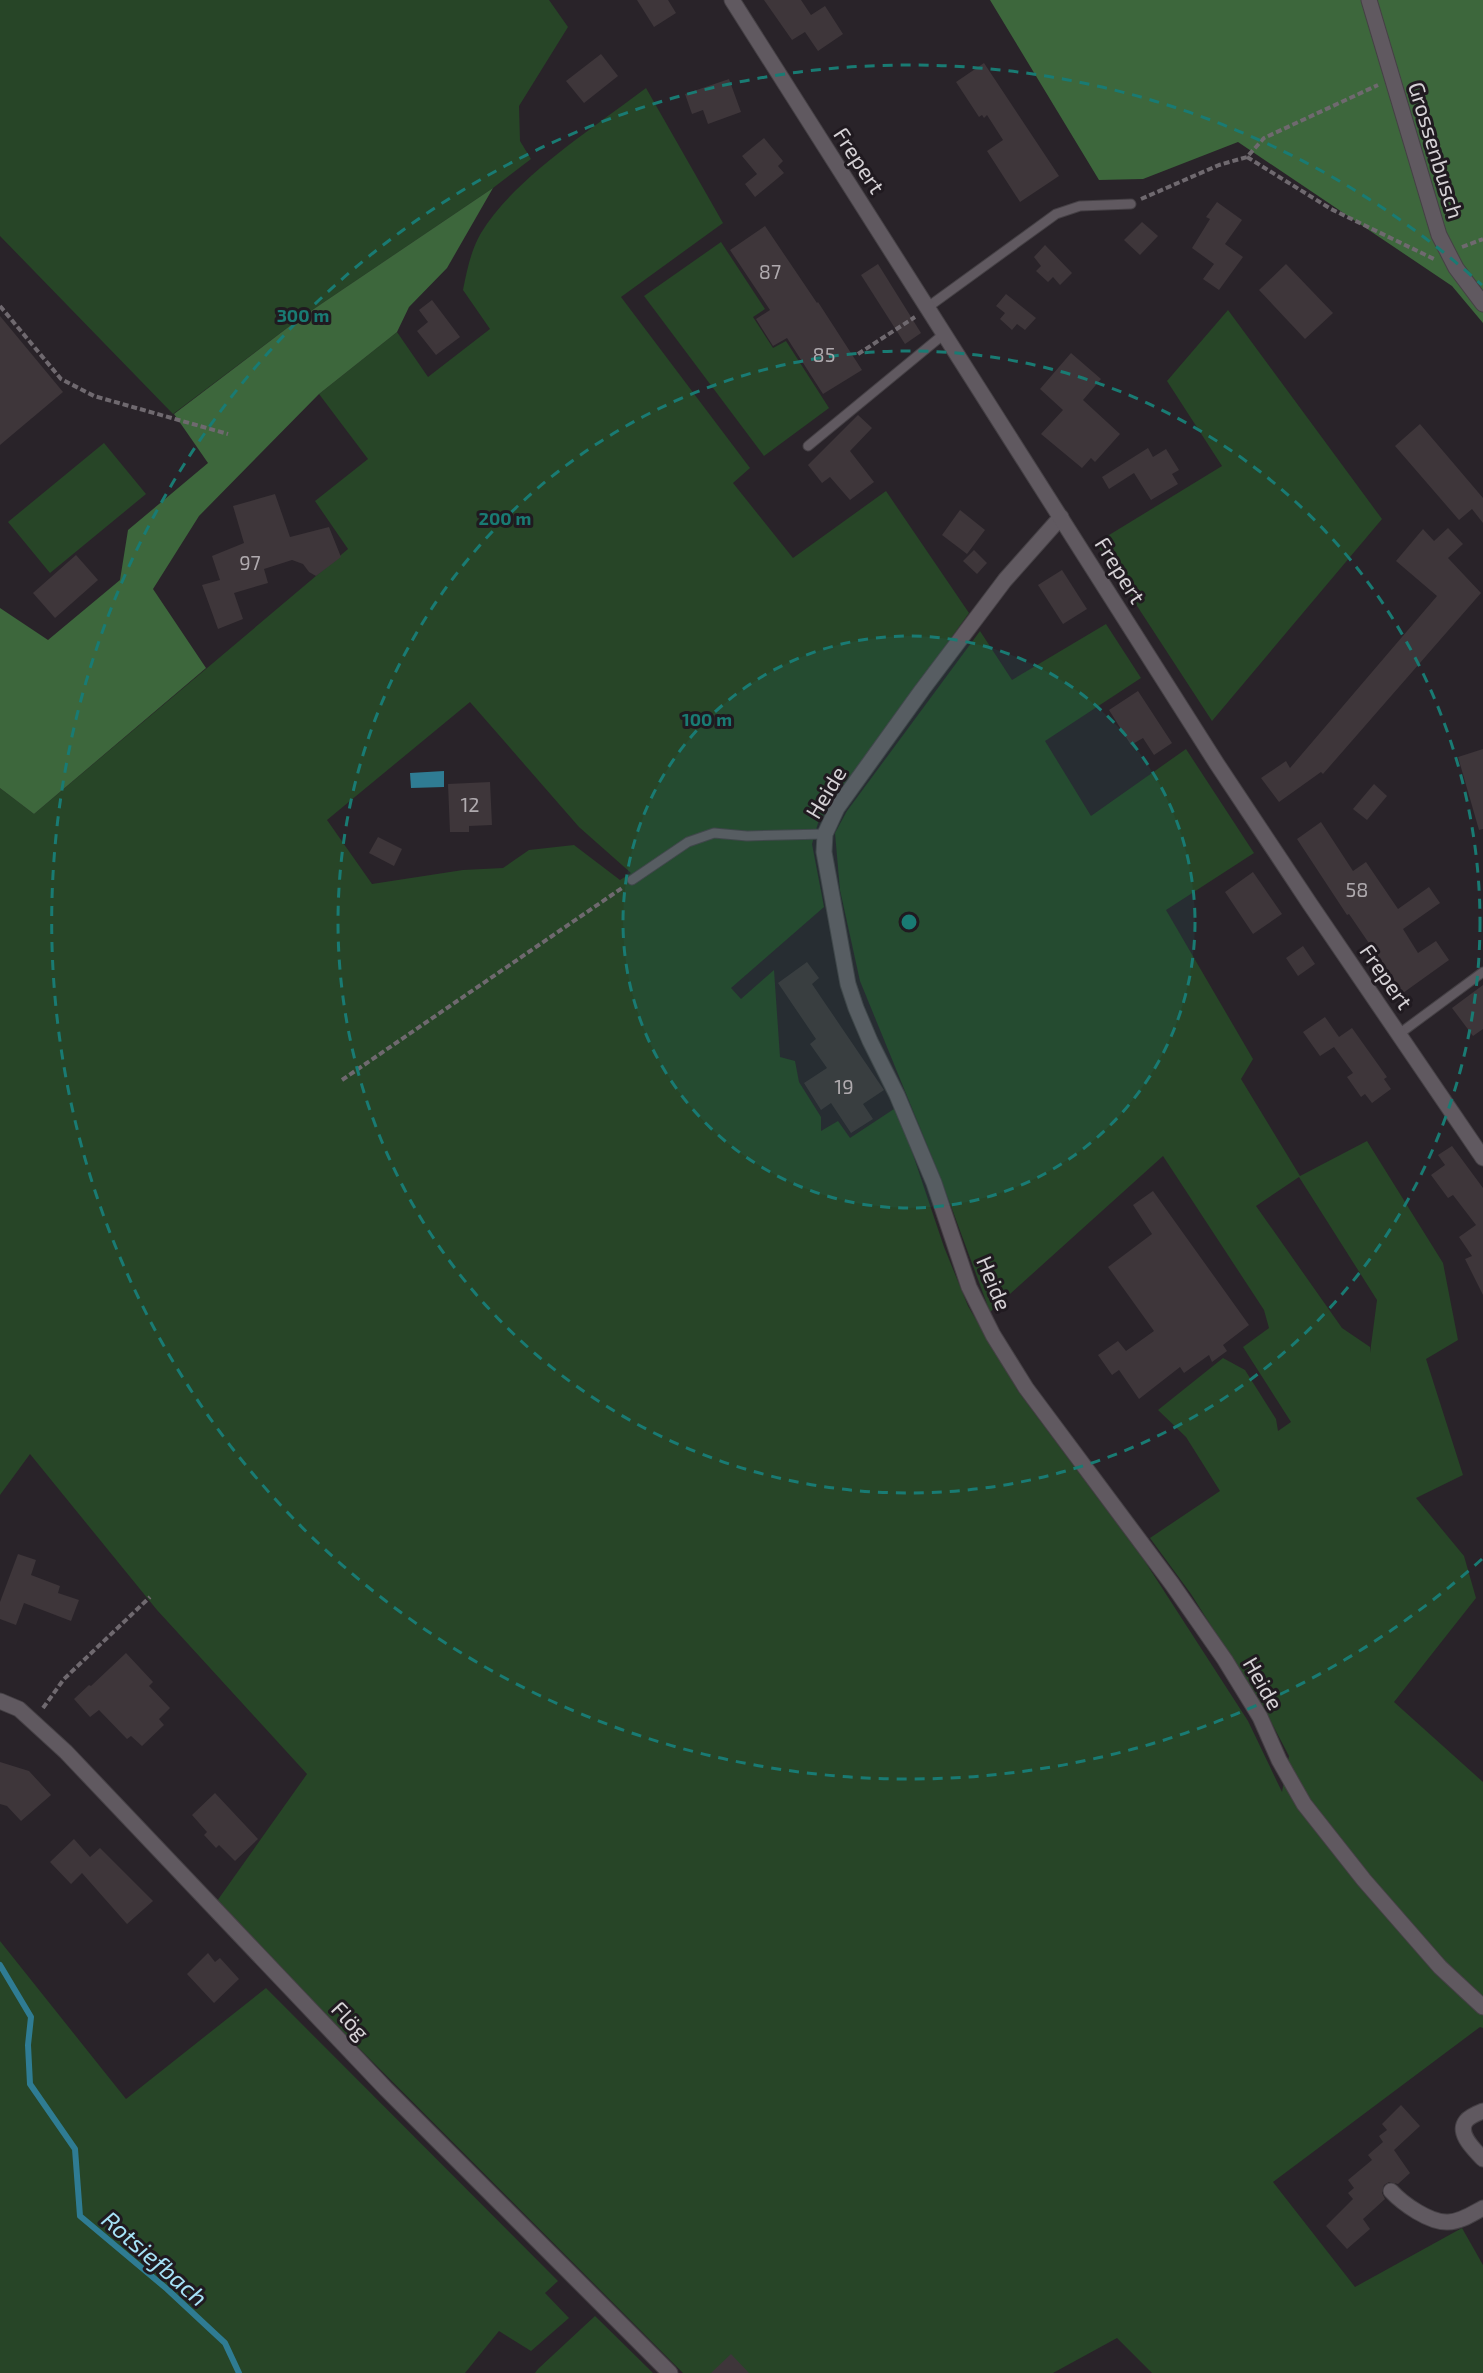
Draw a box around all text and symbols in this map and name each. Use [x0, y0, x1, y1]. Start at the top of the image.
street label: Grossenbusch [1404, 78, 1470, 222]
street label: Frepert [829, 122, 891, 198]
house number: 87 [759, 259, 781, 283]
text: 300 m [277, 304, 329, 326]
house number: 85 [813, 342, 835, 366]
text: 200 m [479, 507, 531, 529]
street label: Frepert [1090, 532, 1152, 608]
house number: 97 [239, 550, 261, 574]
text: 100 m [682, 708, 732, 730]
street label: Heide [799, 761, 851, 823]
house number: 12 [460, 792, 480, 816]
house number: 58 [1346, 877, 1368, 901]
centre of rings [899, 912, 919, 932]
street label: Frepert [1355, 938, 1419, 1014]
house number: 19 [834, 1074, 854, 1098]
street label: Heide [972, 1252, 1018, 1314]
street label: Heide [1239, 1652, 1289, 1714]
street label: Flög [327, 1995, 375, 2045]
water label: Rotsiefbach [96, 2204, 214, 2312]

